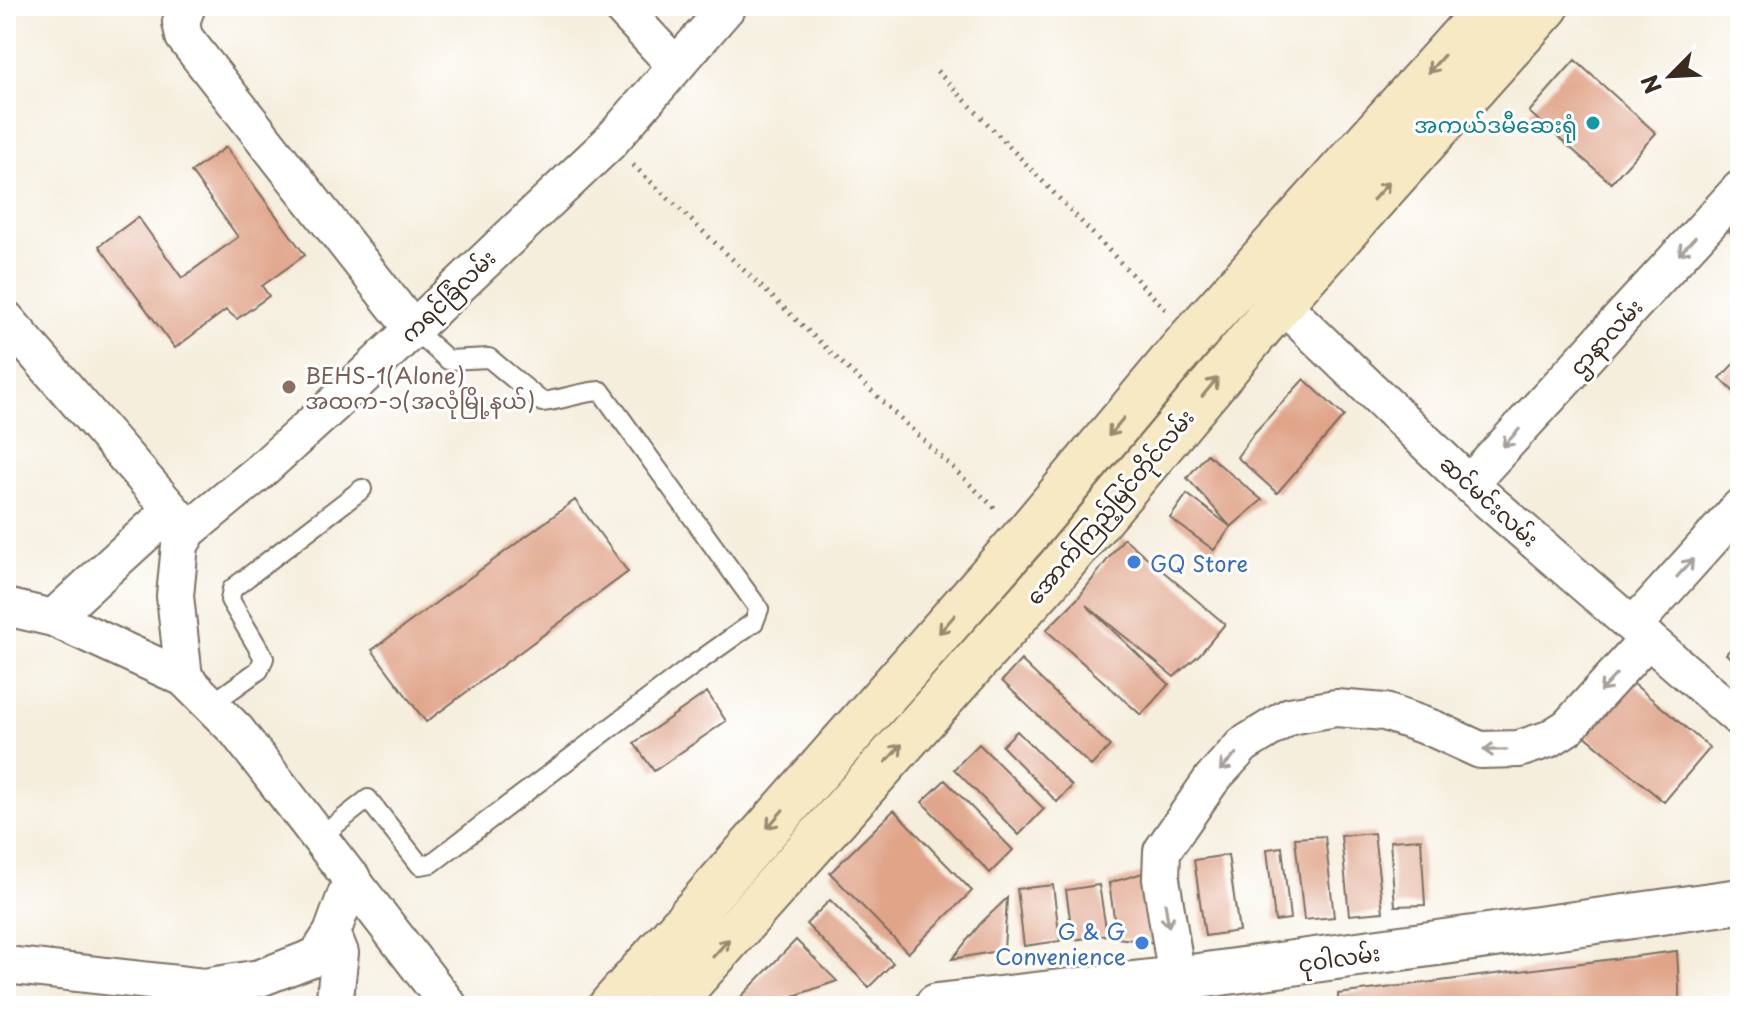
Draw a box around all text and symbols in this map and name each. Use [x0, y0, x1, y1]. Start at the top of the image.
north arrow [1630, 36, 1710, 116]
one-way arrow [1427, 54, 1446, 74]
text: N [1632, 70, 1669, 99]
place label: အကယ်ဒမီဆေးရုံ [1414, 107, 1577, 143]
marker: အကယ်ဒမီဆေးရုံ [1584, 114, 1602, 132]
one-way arrow [1372, 182, 1390, 202]
one-way arrow [1679, 236, 1697, 256]
street label: ကရင်ခြံလမ်း [392, 241, 504, 351]
street label: ဌာနာလမ်း [1561, 290, 1651, 384]
place label: BEHS-1(Alone) အထက-၁(အလုံမြို့နယ်) [305, 358, 535, 419]
one-way arrow [1201, 377, 1219, 397]
marker: BEHS-1(Alone) အထက-၁(အလုံမြို့နယ်) [280, 378, 298, 396]
street label: အောက်ကြည့်မြင်တိုင်လမ်း [1017, 401, 1203, 613]
one-way arrow [1107, 416, 1125, 437]
one-way arrow [1502, 428, 1521, 448]
street label: ဆင်မင်းလမ်း [1433, 447, 1547, 553]
place label: GQ Store [1150, 546, 1248, 579]
marker: GQ Store [1125, 553, 1143, 571]
one-way arrow [1676, 558, 1694, 578]
one-way arrow [938, 614, 956, 634]
one-way arrow [1598, 673, 1617, 693]
one-way arrow [1482, 742, 1509, 757]
one-way arrow [885, 744, 903, 764]
one-way arrow [1219, 751, 1237, 771]
one-way arrow [766, 809, 784, 829]
one-way arrow [1160, 902, 1175, 927]
place label: G & G Convenience [995, 914, 1126, 972]
marker: G & G Convenience [1133, 934, 1151, 952]
street label: ငုဝါလမ်း [1296, 935, 1382, 982]
one-way arrow [712, 938, 730, 958]

